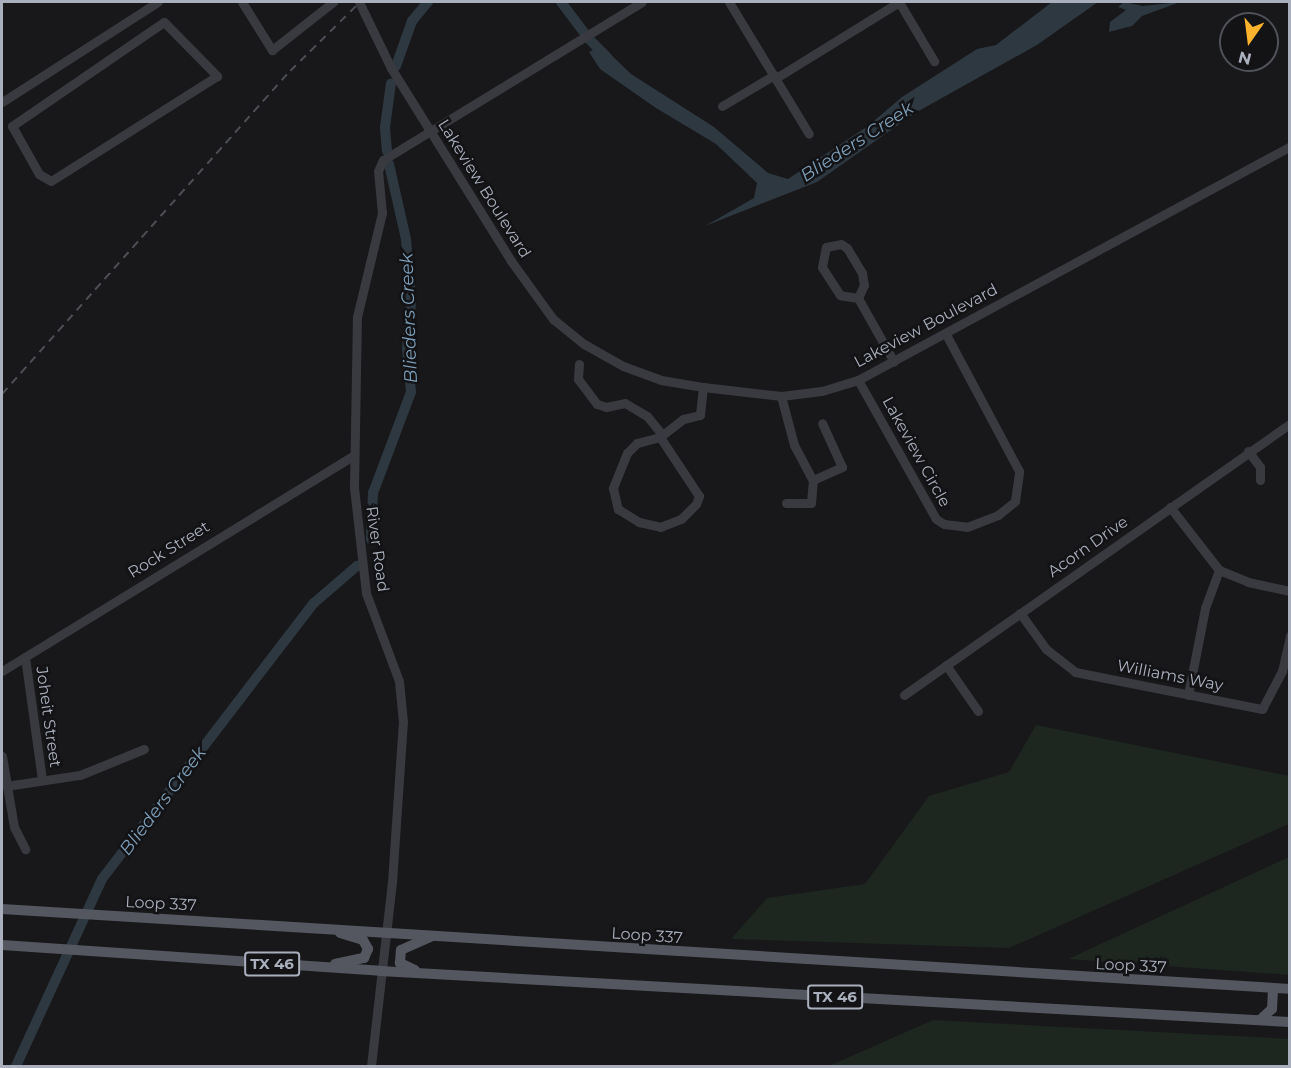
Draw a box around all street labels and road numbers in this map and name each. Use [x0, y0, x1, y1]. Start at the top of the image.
street label: Lakeview Boulevard [434, 116, 534, 262]
street label: Lakeview Boulevard [851, 280, 1001, 372]
street label: Lakeview Circle [878, 394, 954, 510]
street label: River Road [361, 505, 393, 593]
street label: Acorn Drive [1044, 512, 1132, 582]
street label: Rock Street [125, 517, 213, 583]
street label: Williams Way [1115, 656, 1225, 696]
street label: Joheit Street [31, 665, 65, 769]
street label: Loop 337 [125, 893, 197, 915]
street label: Loop 337 [611, 924, 683, 948]
road number: TX 46 [244, 952, 300, 976]
street label: Loop 337 [1095, 955, 1167, 977]
road number: TX 46 [806, 985, 864, 1009]

